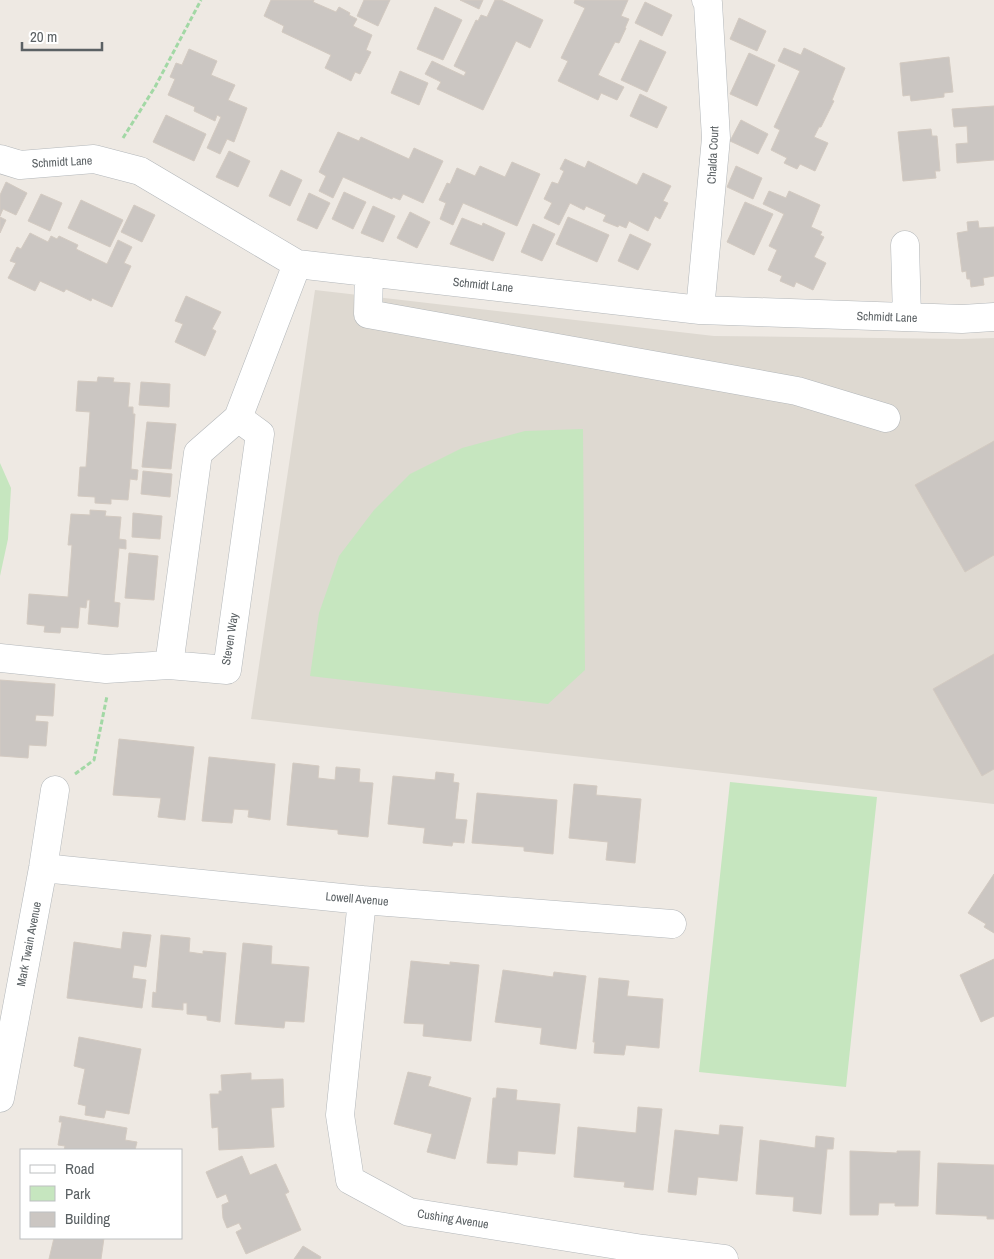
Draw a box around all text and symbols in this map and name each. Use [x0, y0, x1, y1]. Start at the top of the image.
scale bar [22, 20, 102, 52]
text: 20 m [30, 26, 57, 47]
street label: Chalda Court [703, 125, 723, 184]
street label: Schmidt Lane [31, 152, 93, 172]
street label: Schmidt Lane [452, 274, 514, 296]
street label: Schmidt Lane [856, 308, 918, 326]
street label: Steven Way [218, 612, 242, 666]
street label: Lowell Avenue [325, 888, 389, 910]
street label: Mark Twain Avenue [13, 900, 45, 988]
legend [20, 1149, 182, 1239]
text: Road [65, 1158, 94, 1179]
text: Park [65, 1183, 91, 1204]
street label: Cushing Avenue [416, 1205, 490, 1233]
text: Building [65, 1208, 110, 1229]

